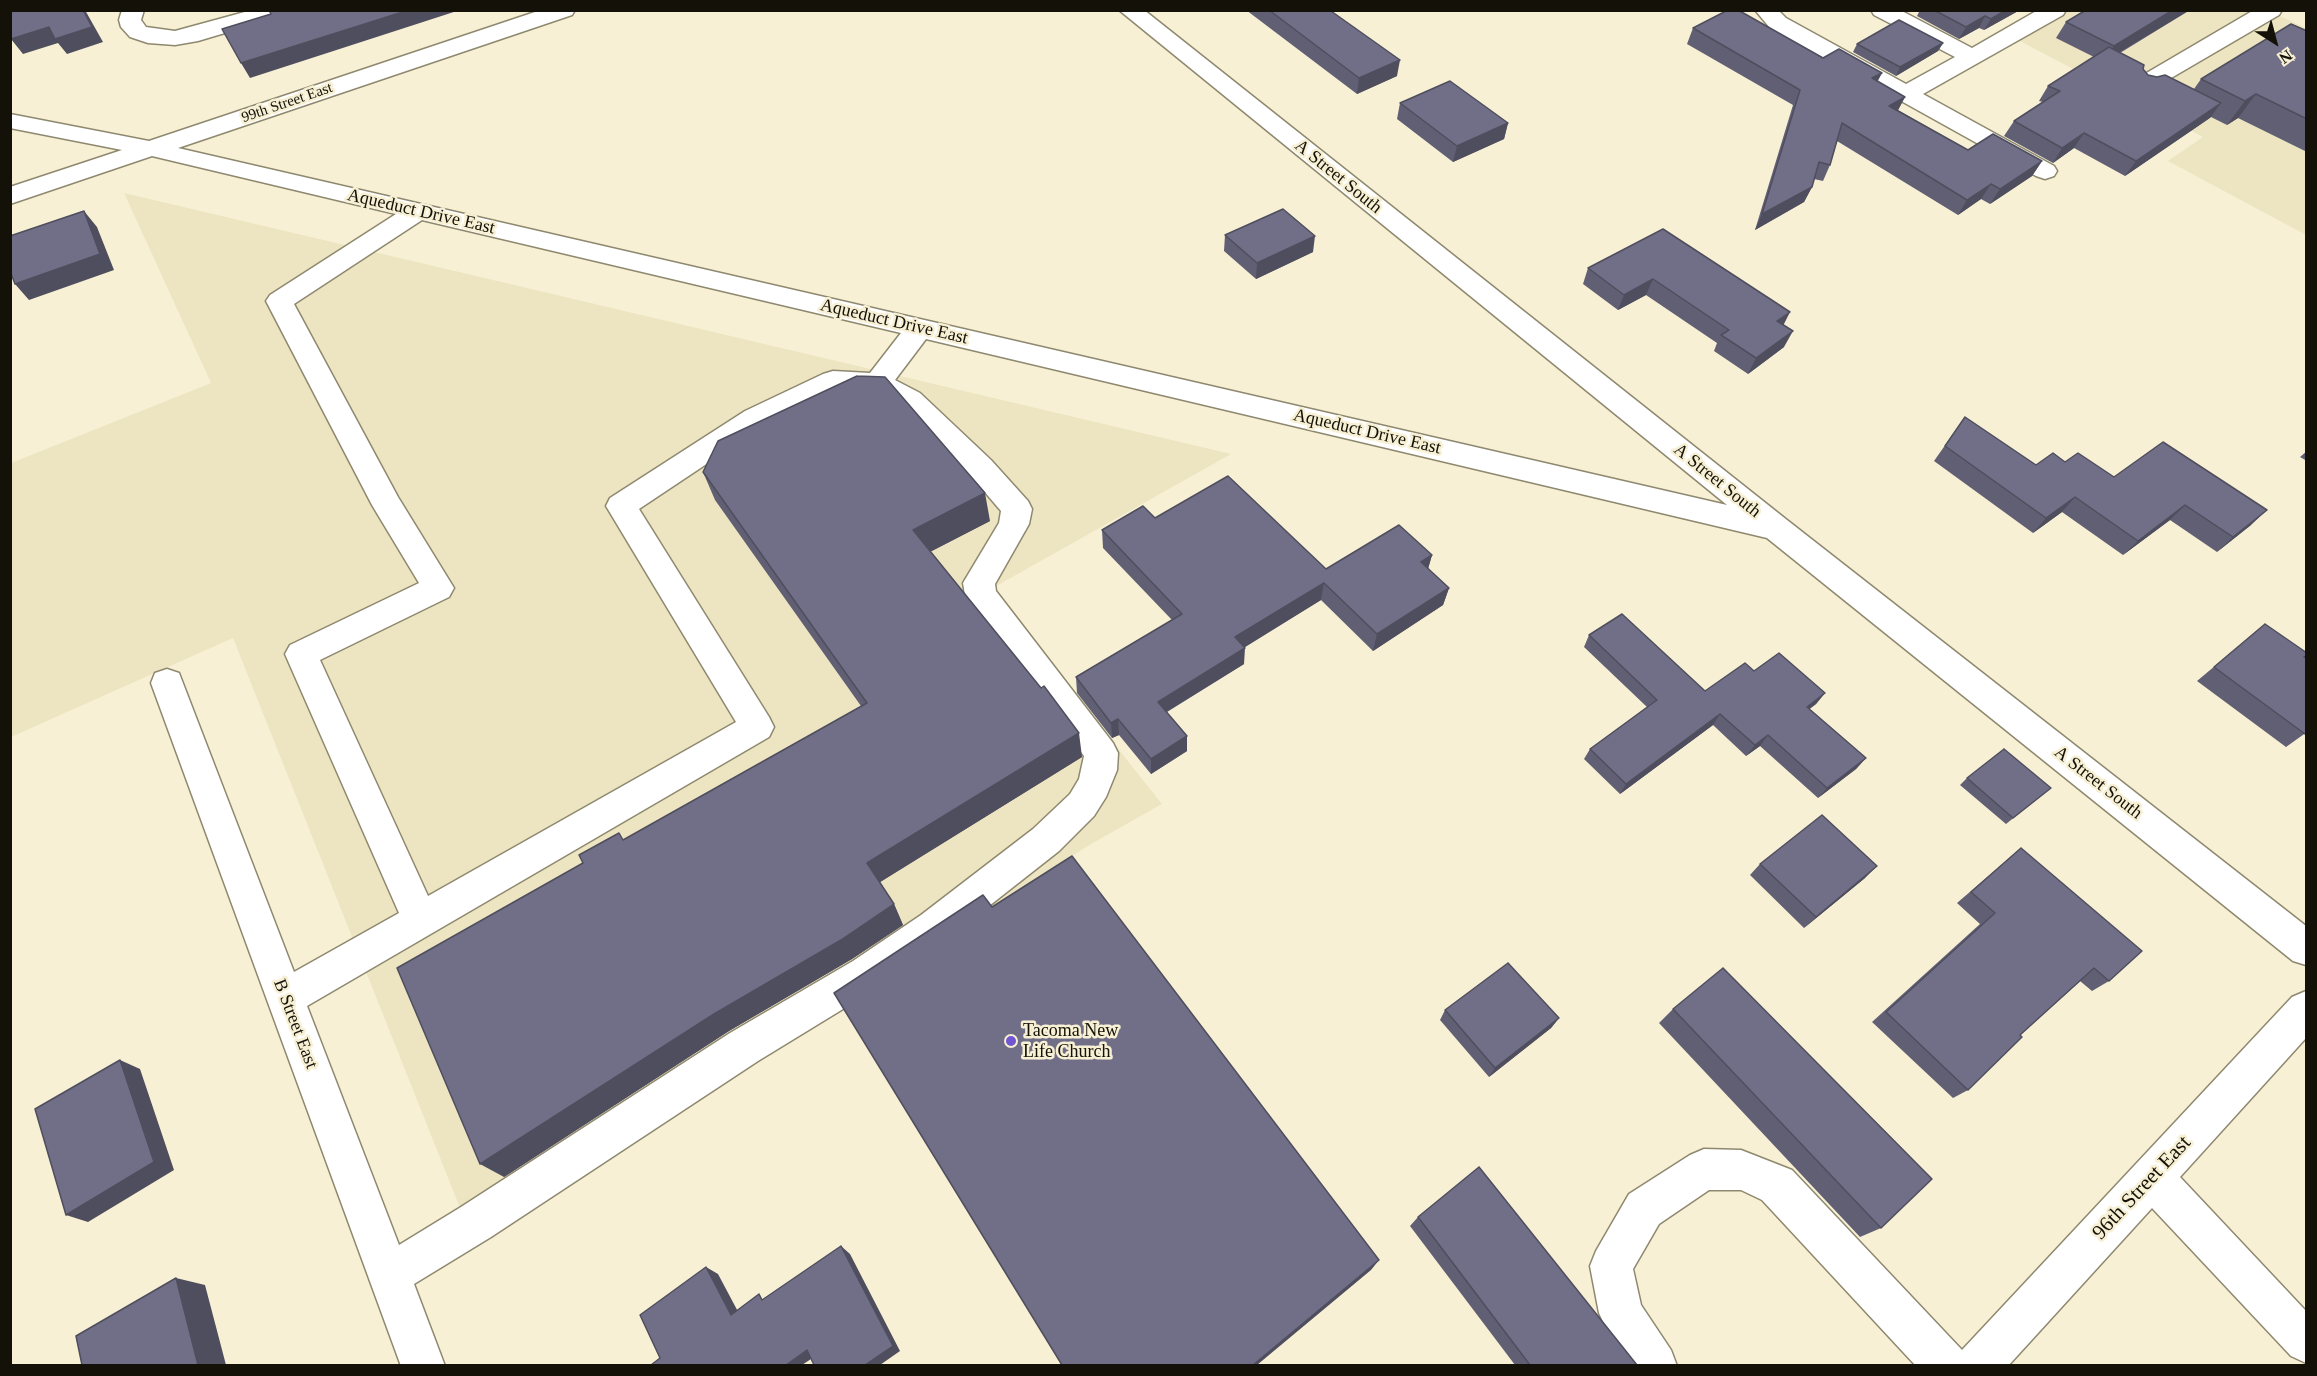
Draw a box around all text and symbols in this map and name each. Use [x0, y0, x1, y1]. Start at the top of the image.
north arrow [2245, 12, 2305, 72]
text: N [2276, 47, 2296, 67]
street label: 99th Street East [239, 79, 335, 127]
street label: A Street South [1290, 135, 1386, 219]
street label: Aqueduct Drive East [345, 184, 497, 240]
street label: Aqueduct Drive East [818, 294, 970, 350]
street label: Aqueduct Drive East [1291, 404, 1443, 460]
street label: A Street South [1669, 439, 1765, 523]
street label: A Street South [2050, 742, 2146, 824]
street label: B Street East [268, 976, 322, 1072]
place label: Tacoma New Life Church [1023, 1020, 1118, 1062]
marker: Tacoma New Life Church [1004, 1034, 1018, 1048]
street label: 96th Street East [2087, 1131, 2197, 1245]

